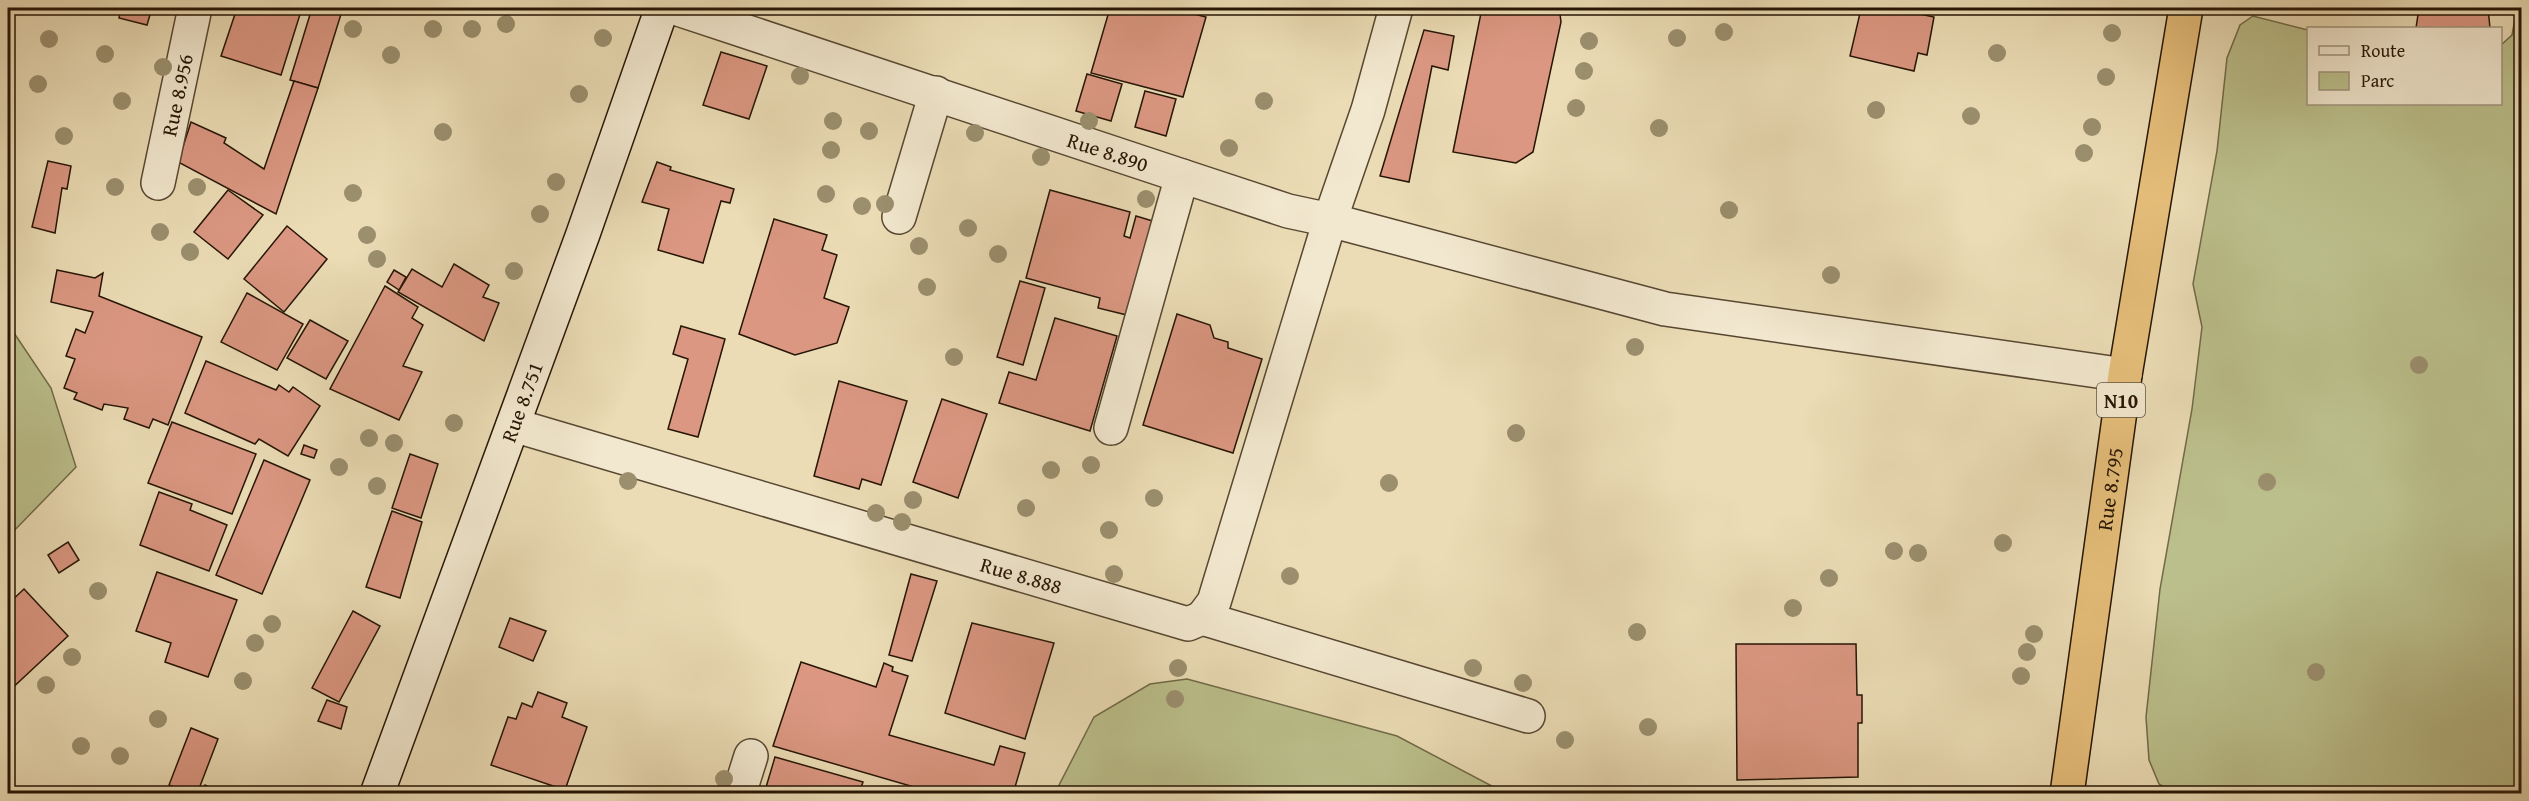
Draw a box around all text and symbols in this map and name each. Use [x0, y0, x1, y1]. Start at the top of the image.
legend [2307, 27, 2502, 105]
text: Route [2361, 37, 2405, 64]
street label: Rue 8.956 [153, 51, 200, 139]
text: Parc [2361, 67, 2394, 94]
street label: Rue 8.890 [1063, 124, 1152, 179]
street label: Rue 8.751 [492, 357, 550, 446]
road number: N10 [2097, 383, 2145, 417]
street label: Rue 8.795 [2088, 445, 2130, 532]
street label: Rue 8.888 [977, 548, 1066, 602]

